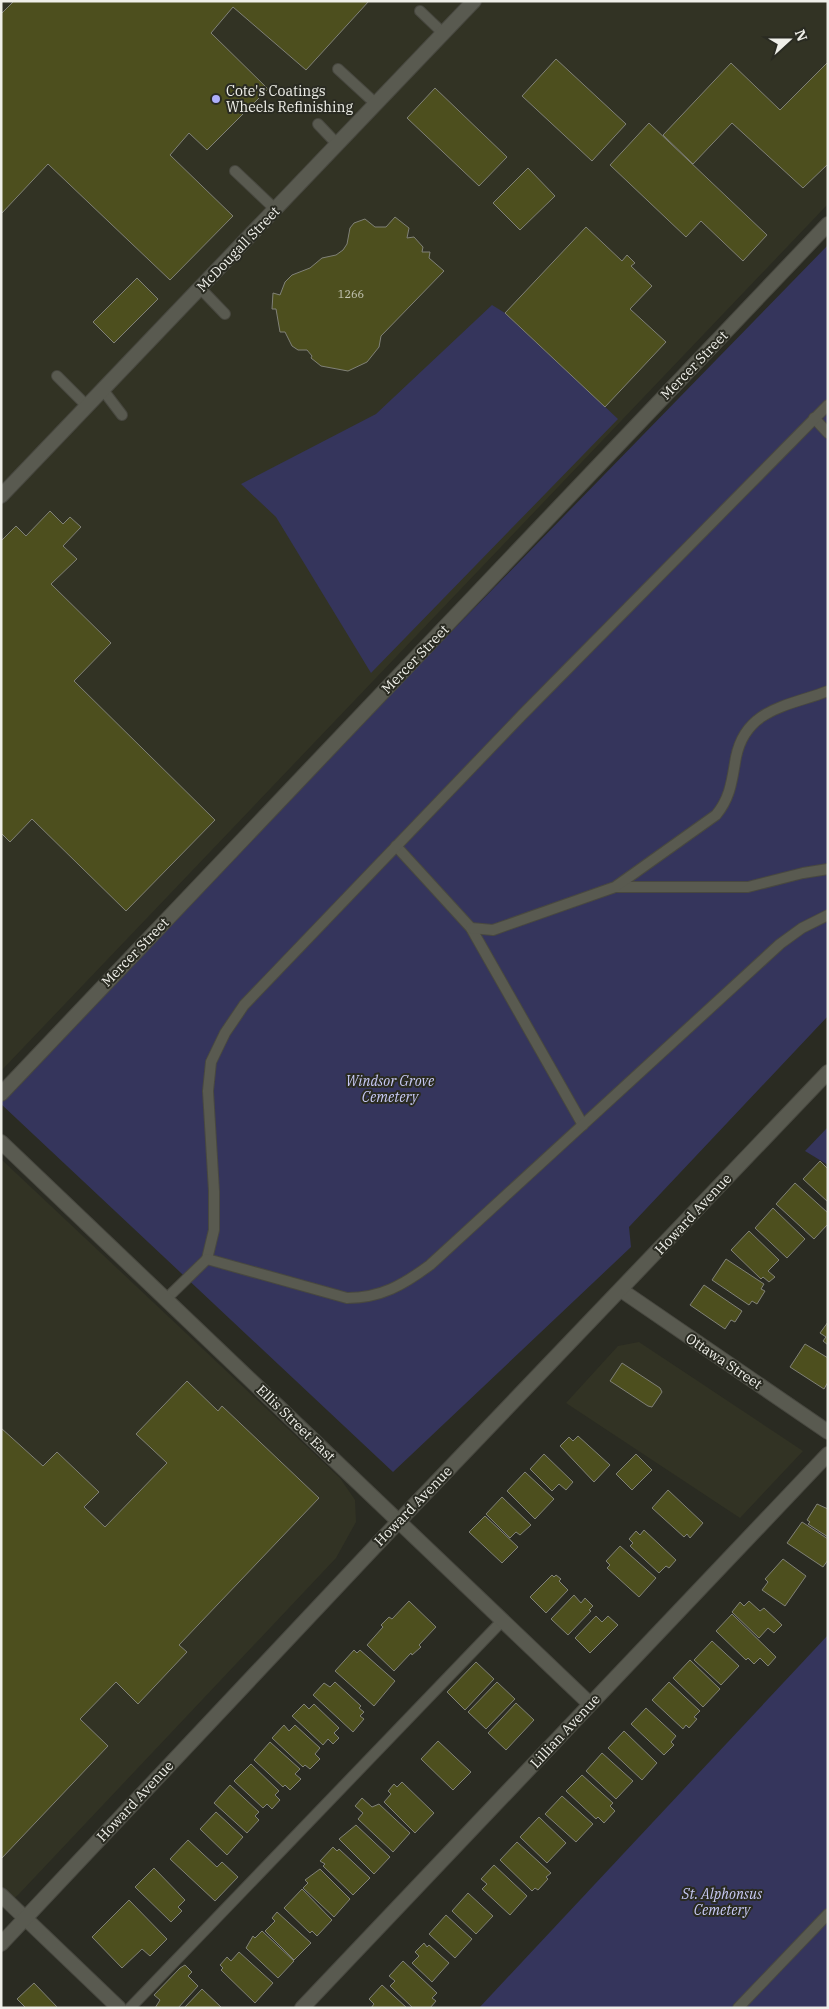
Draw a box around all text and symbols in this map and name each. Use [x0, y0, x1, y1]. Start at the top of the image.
north arrow [764, 15, 814, 65]
text: N [791, 27, 812, 44]
place label: Cote's Coatings Wheels Refinishing [226, 82, 353, 116]
marker: Cote's Coatings Wheels Refinishing [210, 93, 222, 105]
street label: McDougall Street [193, 202, 283, 296]
house number: 1266 [338, 287, 364, 301]
street label: Mercer Street [657, 327, 732, 403]
street label: Mercer Street [378, 621, 453, 697]
street label: Mercer Street [98, 914, 173, 990]
park label: Windsor Grove Cemetery [346, 1072, 435, 1106]
street label: Howard Avenue [651, 1170, 735, 1258]
street label: Ottawa Street [682, 1329, 766, 1393]
street label: Ellis Street East [253, 1381, 339, 1465]
street label: Howard Avenue [370, 1462, 456, 1550]
street label: Lillian Avenue [526, 1690, 604, 1772]
street label: Howard Avenue [93, 1757, 177, 1845]
park label: St. Alphonsus Cemetery [681, 1885, 763, 1919]

